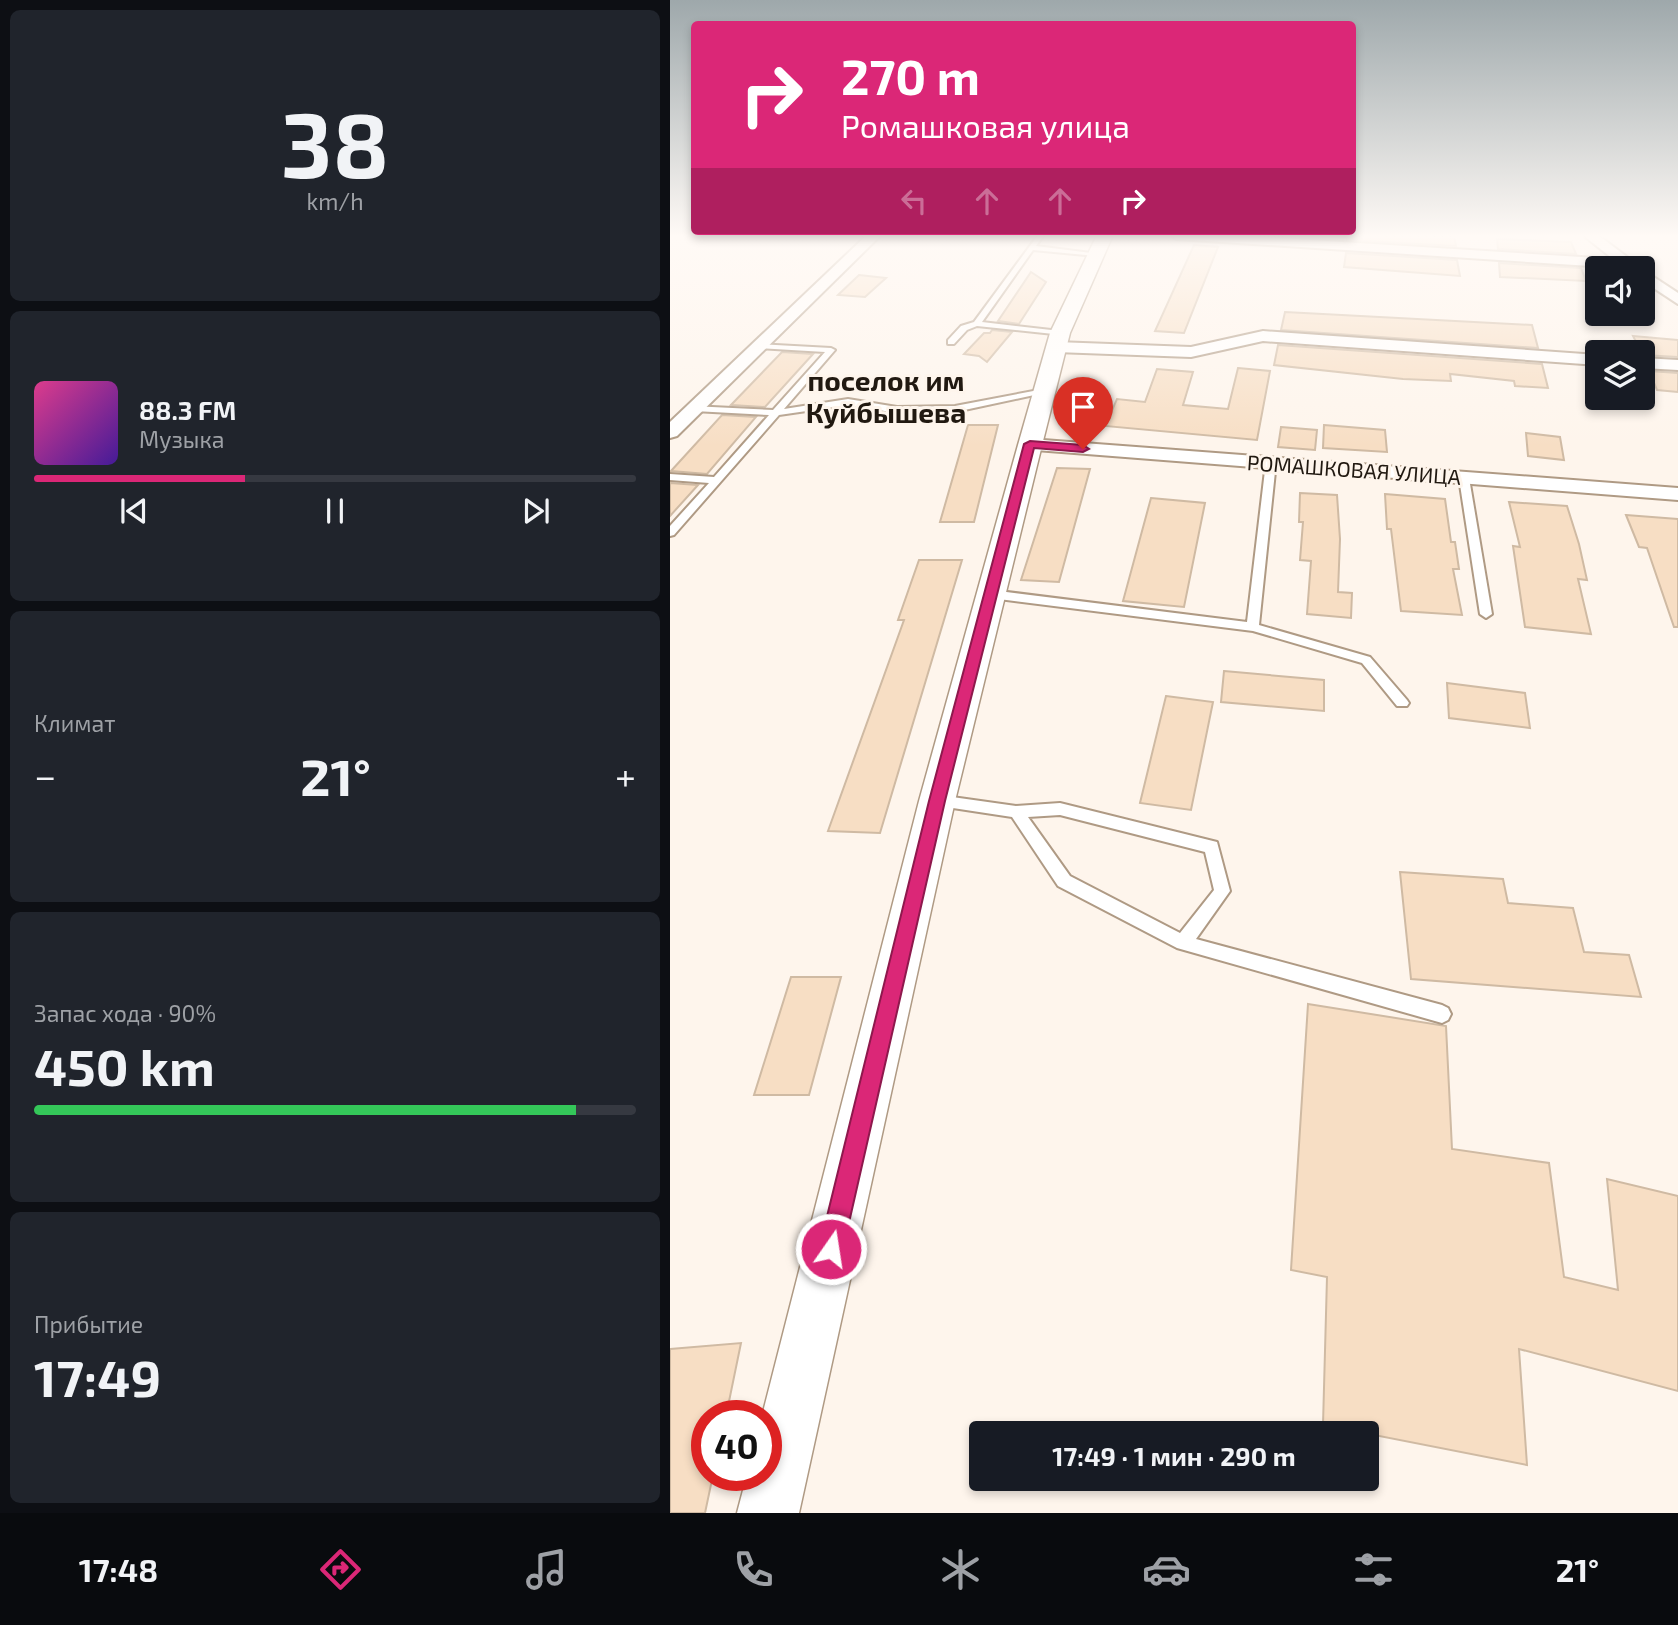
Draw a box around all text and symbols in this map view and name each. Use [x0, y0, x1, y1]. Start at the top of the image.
text: 270 m [841, 46, 980, 105]
icon: right [726, 49, 817, 140]
text: 38 [281, 87, 389, 196]
text: Ромашковая улица [841, 106, 1130, 144]
icon: left [895, 182, 933, 220]
icon: ahead [968, 182, 1006, 220]
icon: ahead [1041, 182, 1079, 220]
icon: right [1114, 182, 1152, 220]
text: km/h [306, 187, 364, 215]
map controls [1585, 256, 1655, 410]
button: sound [1585, 256, 1655, 326]
button: layers [1585, 340, 1655, 410]
district label: поселок им Куйбышева [806, 363, 966, 429]
pin [1053, 377, 1113, 449]
icon: arrive [1064, 388, 1102, 426]
text: 88.3 FM [139, 394, 236, 425]
text: Музыка [139, 425, 224, 453]
street label: РОМАШКОВАЯ УЛИЦА [1246, 449, 1462, 489]
icon: previous [115, 492, 153, 530]
icon: pause [316, 492, 354, 530]
icon: next [517, 492, 555, 530]
text: Климат [34, 709, 115, 737]
text: 21° [300, 744, 371, 806]
text: − [34, 752, 56, 798]
text: + [615, 752, 636, 798]
text: Запас хода · 90% [34, 999, 216, 1027]
text: 450 km [34, 1034, 215, 1096]
position arrow [794, 1212, 868, 1286]
text: Прибытие [34, 1310, 143, 1338]
text: 17:49 [34, 1345, 161, 1407]
speed limit sign: 40 [691, 1400, 782, 1491]
text: 17:49 · 1 мин · 290 m [1052, 1440, 1296, 1471]
icon: directions [316, 1545, 365, 1594]
icon: music [522, 1545, 571, 1594]
icon: phone [729, 1545, 778, 1594]
icon: climate [936, 1545, 985, 1594]
icon: car [1142, 1545, 1191, 1594]
icon: filters [1349, 1545, 1398, 1594]
text: 17:48 [79, 1550, 158, 1588]
text: 21° [1556, 1550, 1599, 1588]

